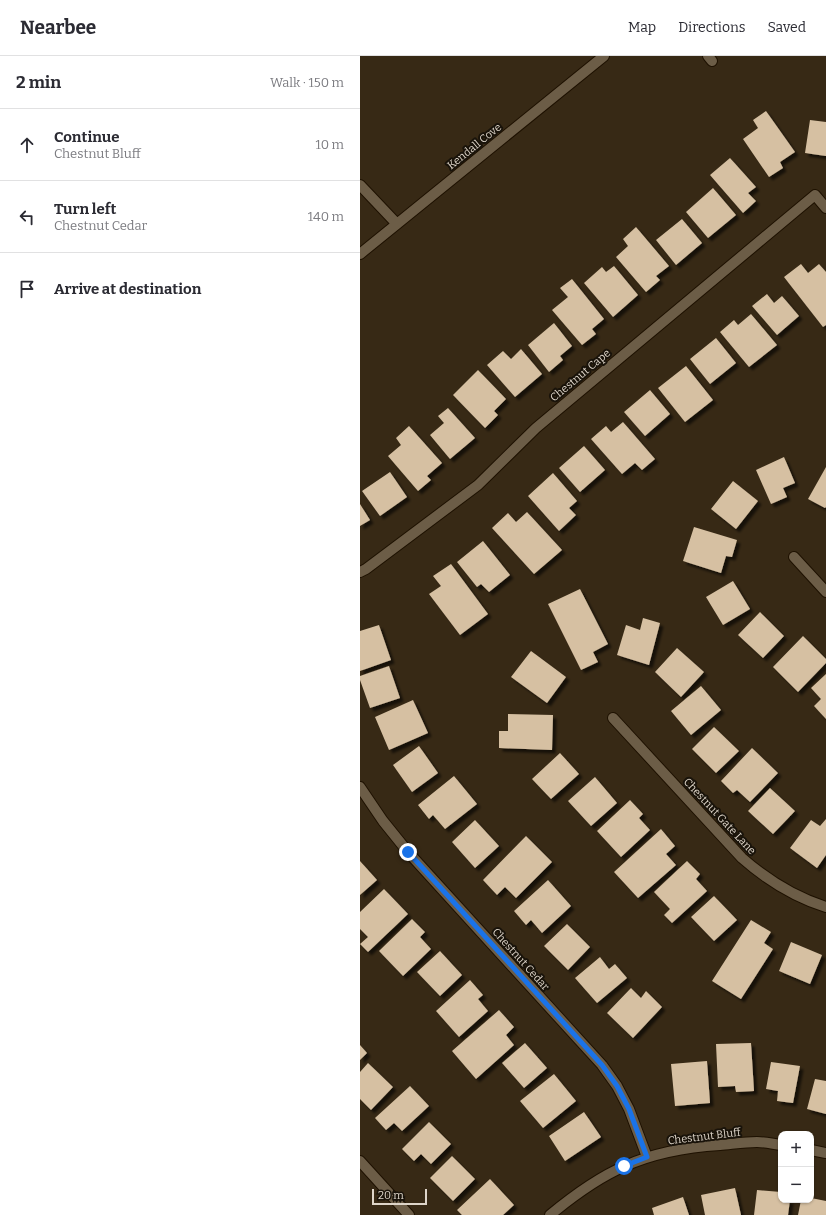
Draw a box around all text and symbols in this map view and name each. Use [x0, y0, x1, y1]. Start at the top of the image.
text: Nearbee [20, 16, 96, 39]
text: Map [628, 19, 656, 36]
text: Directions [678, 19, 746, 36]
text: Saved [768, 19, 806, 36]
text: 2 min [16, 72, 61, 93]
text: Walk · 150 m [270, 75, 344, 90]
street label: Kendall Cove [445, 121, 504, 172]
text: Continue [54, 128, 120, 146]
icon: ahead [16, 134, 38, 156]
text: 10 m [315, 137, 344, 152]
text: Chestnut Bluff [54, 146, 141, 161]
text: Turn left [54, 200, 116, 218]
icon: left [16, 206, 38, 228]
text: 140 m [308, 209, 344, 224]
text: Chestnut Cedar [54, 218, 147, 233]
icon: arrive [16, 278, 38, 300]
text: Arrive at destination [54, 280, 201, 298]
street label: Chestnut Cape [548, 347, 613, 404]
street label: Chestnut Gate Lane [681, 775, 758, 857]
route end [399, 843, 417, 861]
street label: Chestnut Cedar [489, 926, 552, 993]
street label: Chestnut Bluff [667, 1125, 743, 1147]
map controls [778, 1131, 814, 1203]
button: + [778, 1131, 814, 1167]
route start [615, 1157, 633, 1175]
button: − [778, 1167, 814, 1203]
scale bar [372, 1187, 427, 1206]
text: 20 m [378, 1189, 404, 1202]

